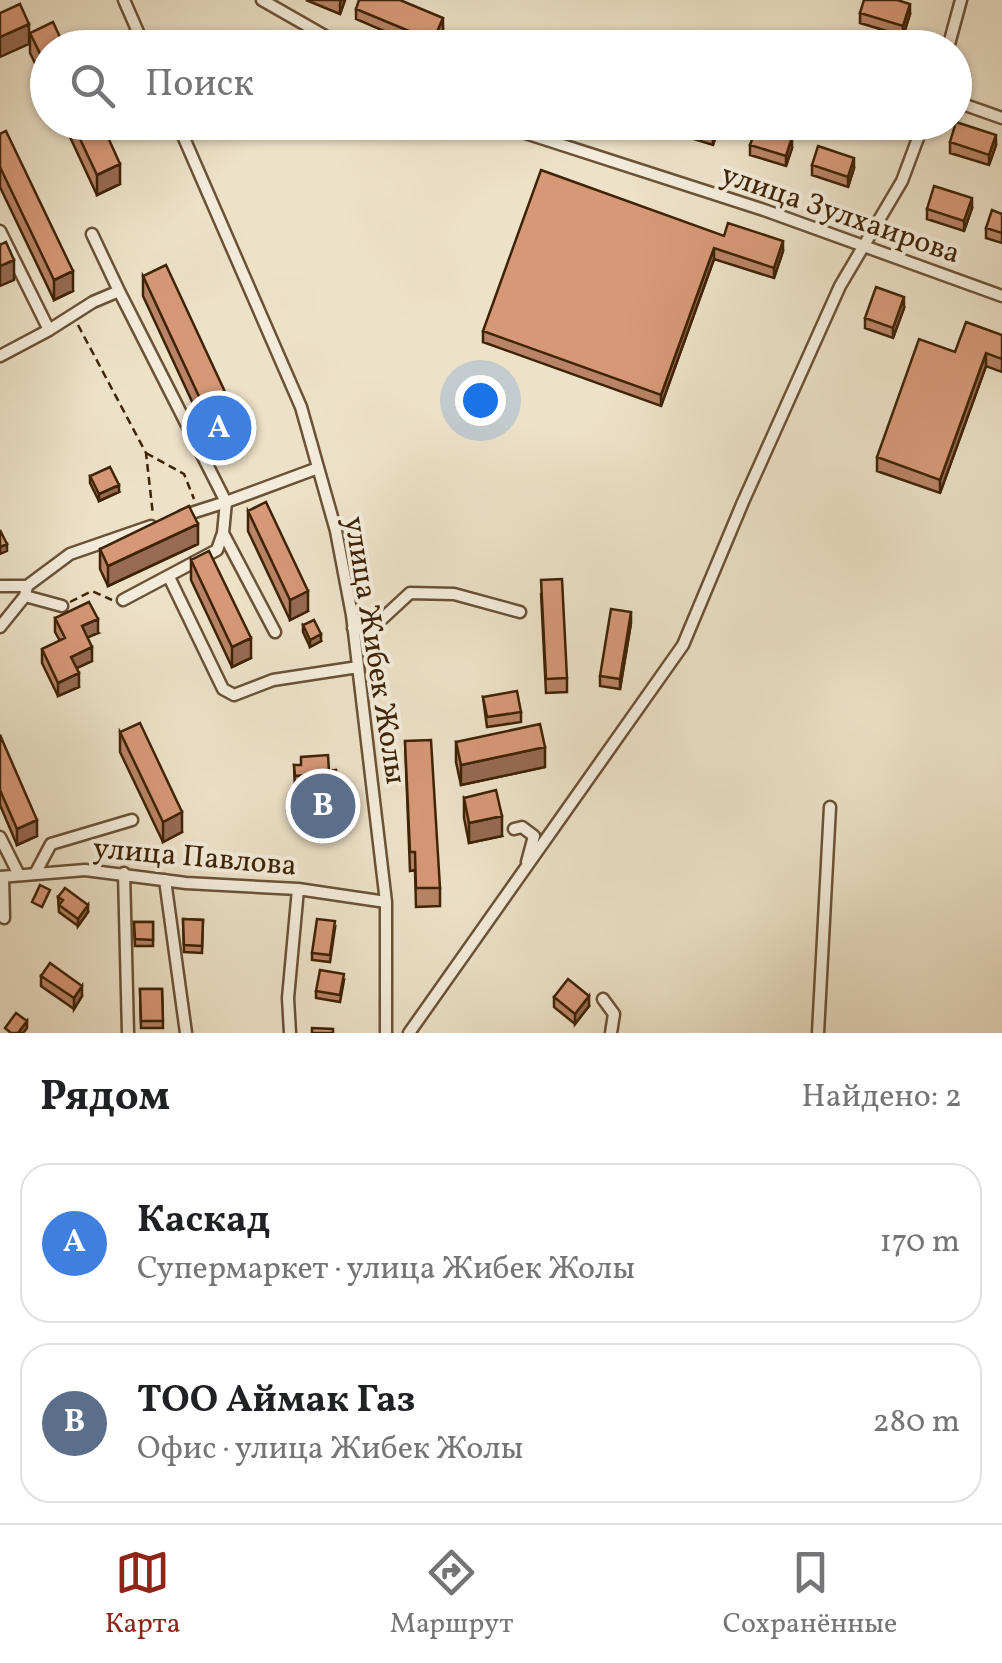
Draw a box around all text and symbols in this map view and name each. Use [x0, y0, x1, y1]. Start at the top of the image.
search box [30, 30, 972, 140]
icon: search [65, 58, 120, 113]
text: Поиск [145, 59, 254, 112]
street label: улица Зулхаирова [715, 154, 966, 276]
your location [455, 375, 506, 426]
pin: A [186, 390, 252, 466]
street label: улица Жибек Жолы [332, 513, 416, 787]
pin: B [290, 768, 356, 844]
street label: улица Павлова [91, 828, 298, 888]
text: Рядом [40, 1069, 170, 1128]
text: Найдено: 2 [802, 1076, 962, 1120]
text: Каскад [137, 1195, 270, 1248]
text: A [63, 1221, 86, 1265]
text: 170 m [879, 1221, 960, 1265]
text: Супермаркет · улица Жибек Жолы [137, 1248, 635, 1292]
text: ТОО Аймак Газ [137, 1375, 415, 1428]
text: B [64, 1401, 85, 1445]
text: 280 m [873, 1401, 960, 1445]
text: Офис · улица Жибек Жолы [137, 1428, 523, 1472]
tab: Карта [105, 1545, 181, 1644]
tab: Маршрут [390, 1545, 513, 1644]
tab: Сохранённые [723, 1545, 897, 1644]

